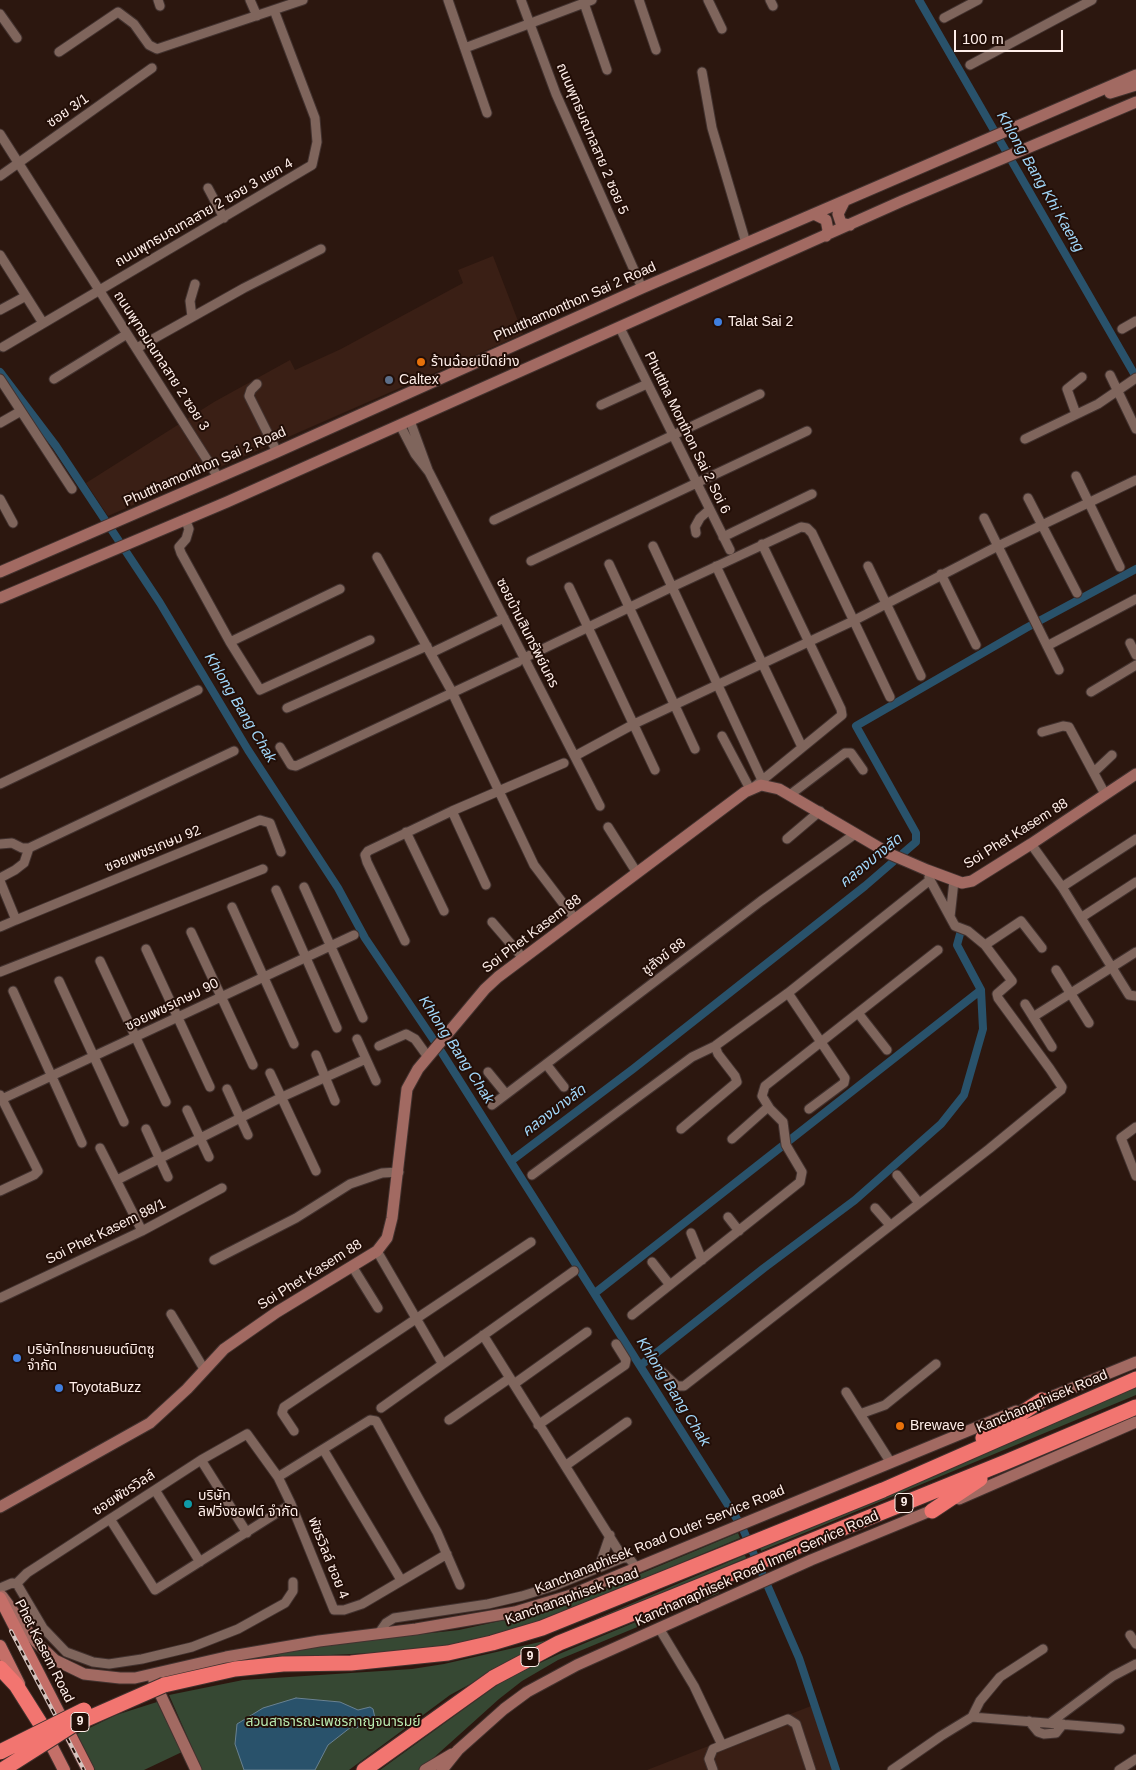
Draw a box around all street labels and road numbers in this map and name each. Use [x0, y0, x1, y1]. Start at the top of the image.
street label: ถนนพุทธมณฑลสาย 2 ซอย 5 [552, 61, 632, 217]
street label: ซอย 3/1 [44, 91, 92, 131]
street label: ถนนพุทธมณฑลสาย 2 ซอย 3 แยก 4 [112, 155, 296, 271]
street label: Phutthamonthon Sai 2 Road [491, 259, 659, 345]
street label: ถนนพุทธมณฑลสาย 2 ซอย 3 [110, 288, 212, 434]
street label: Phuttha Monthon Sai 2 Soi 6 [640, 349, 734, 517]
street label: Phutthamonthon Sai 2 Road [121, 424, 289, 510]
street label: ซอยบ้านสินทรัพย์นคร [492, 575, 562, 691]
street label: Soi Phet Kasem 88 [961, 795, 1071, 873]
street label: ซอยเพชรเกษม 92 [103, 822, 203, 876]
street label: Soi Phet Kasem 88 [479, 891, 585, 977]
street label: ชูสังข์ 88 [639, 935, 689, 979]
street label: ซอยเพชรเกษม 90 [123, 975, 221, 1035]
street label: Soi Phet Kasem 88/1 [43, 1196, 169, 1268]
street label: Soi Phet Kasem 88 [255, 1236, 365, 1314]
street label: Kanchanaphisek Road [974, 1367, 1110, 1437]
street label: ซอยพัชรวิลล์ [90, 1467, 158, 1519]
street label: Kanchanaphisek Road Outer Service Road [533, 1482, 787, 1598]
road number: 9 [895, 1494, 913, 1512]
street label: Kanchanaphisek Road Inner Service Road [633, 1508, 881, 1630]
street label: พัชรวิลล์ ซอย 4 [304, 1515, 352, 1601]
street label: Kanchanaphisek Road [503, 1565, 641, 1629]
street label: Phet Kasem Road [11, 1597, 77, 1705]
road number: 9 [521, 1648, 539, 1666]
road number: 9 [71, 1712, 89, 1731]

